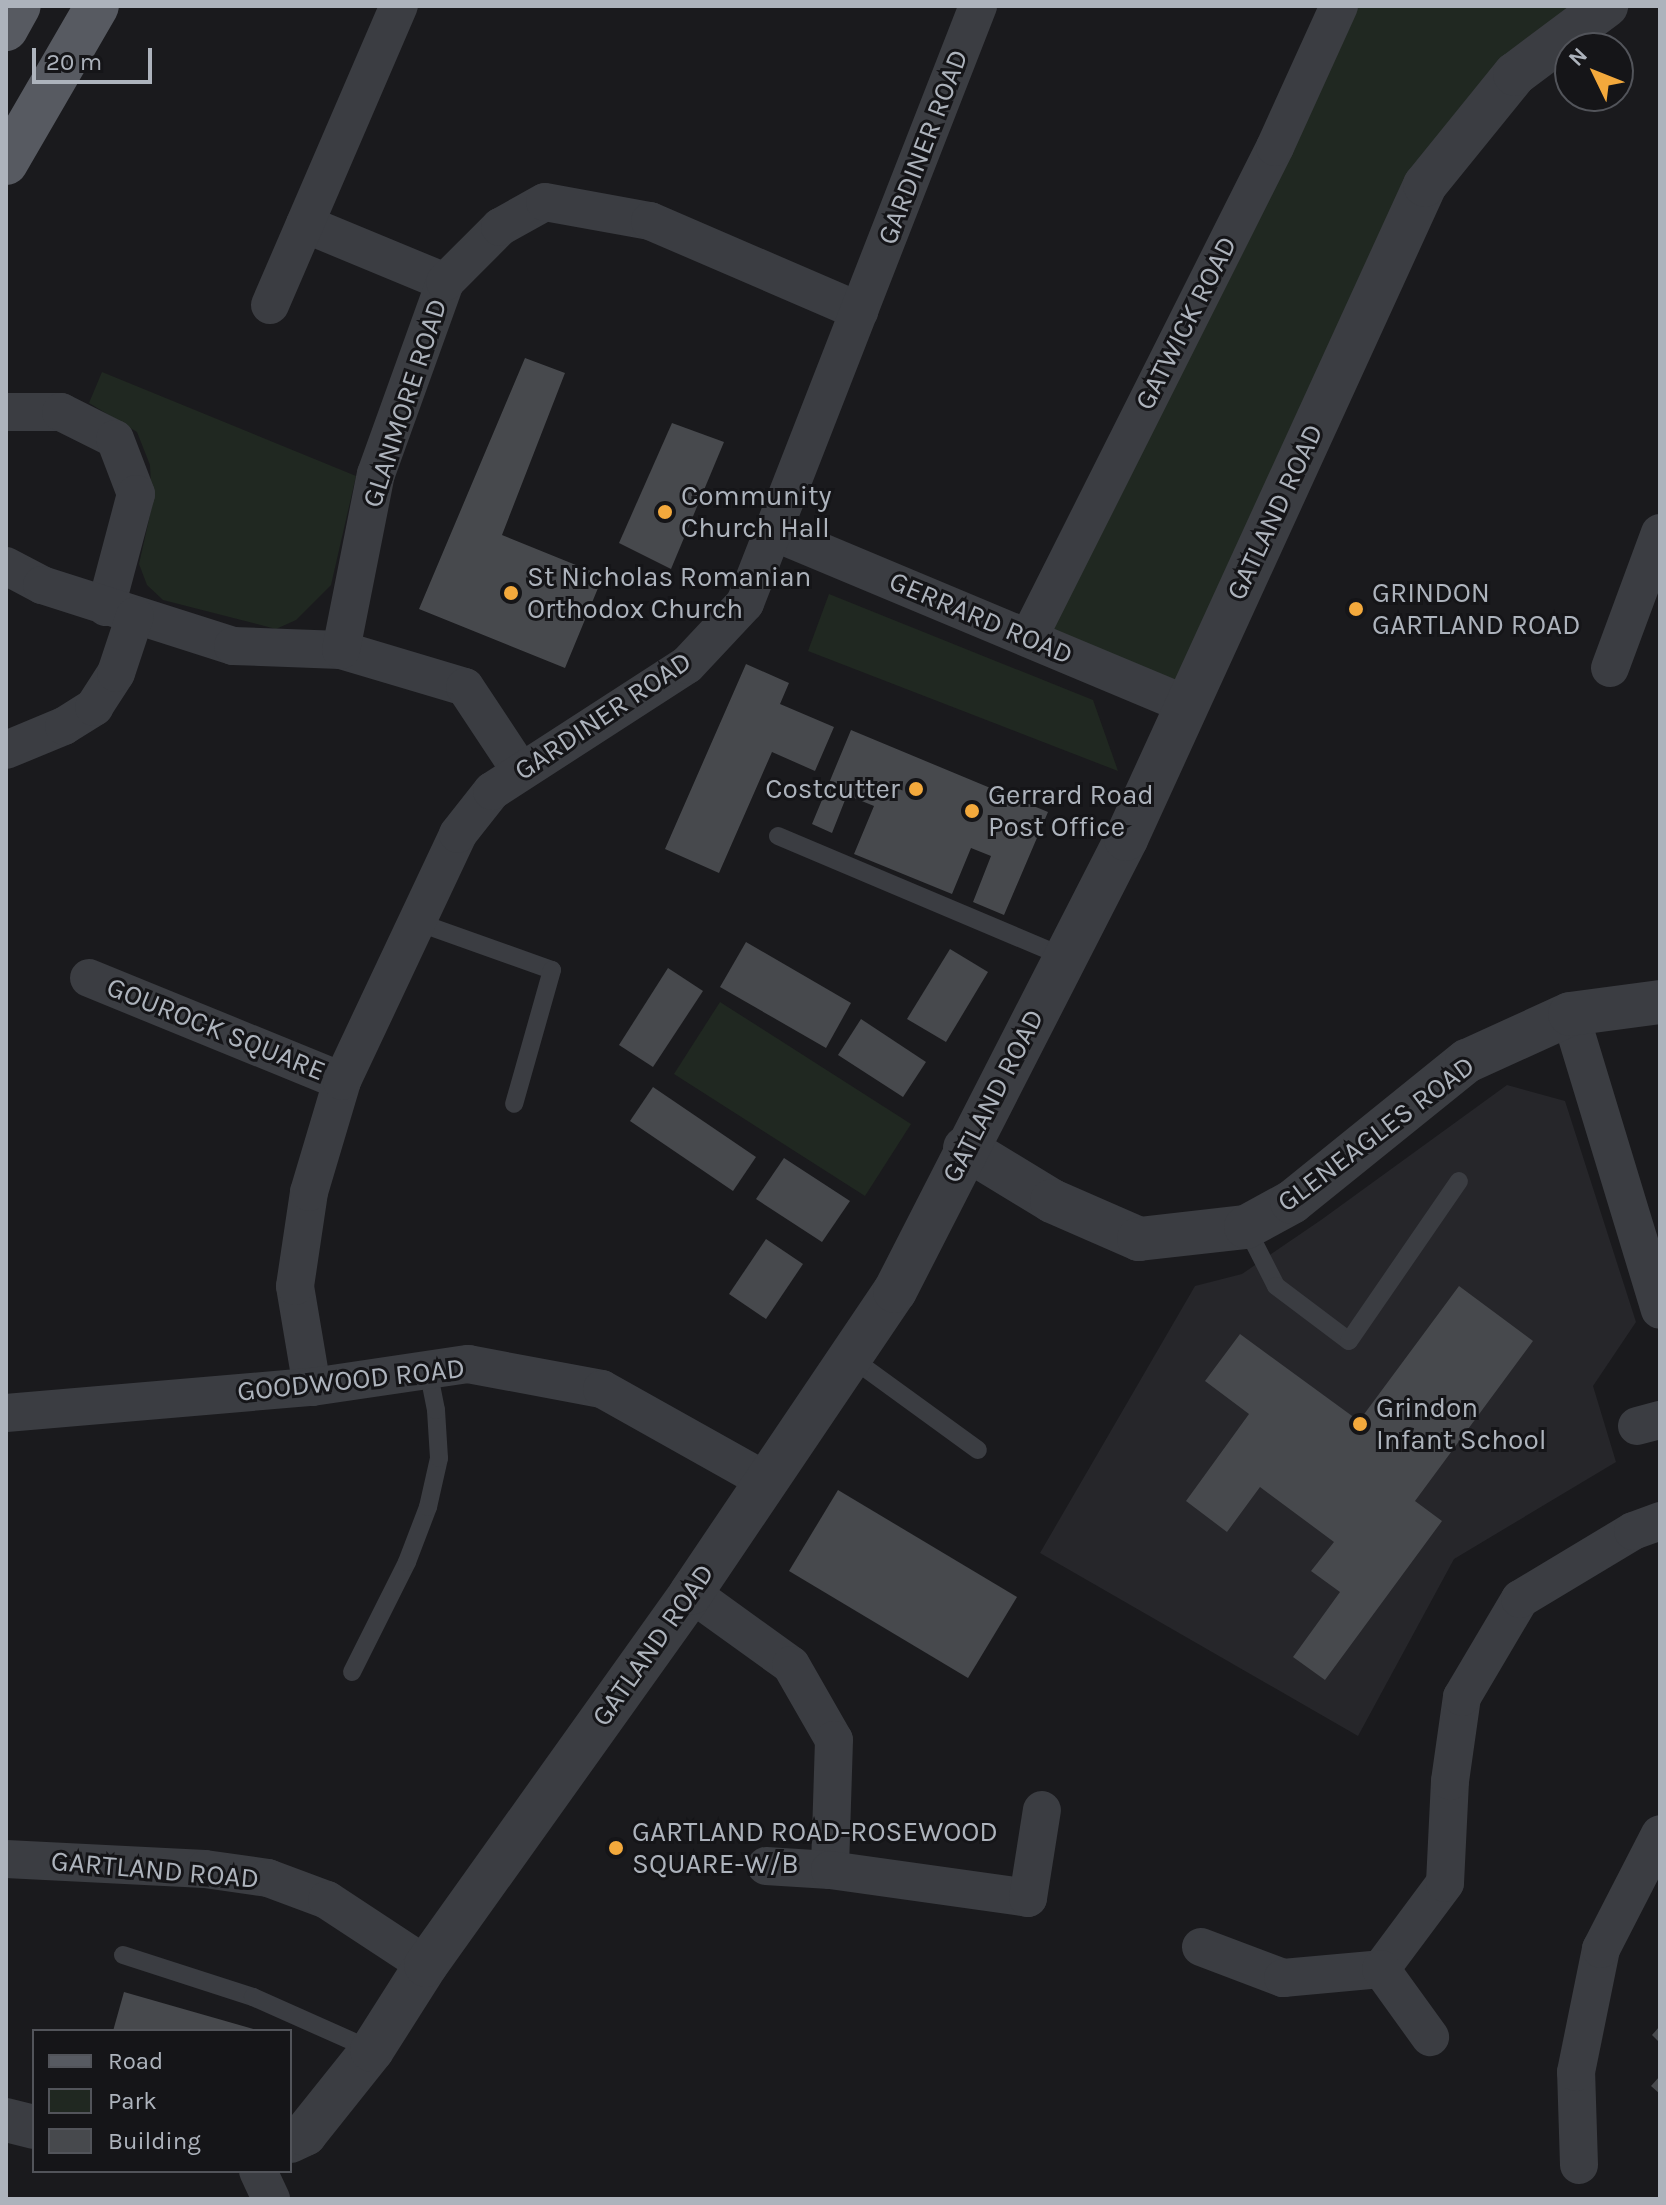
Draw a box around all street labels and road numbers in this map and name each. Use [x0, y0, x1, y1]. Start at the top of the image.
street label: GARDINER ROAD [870, 45, 976, 249]
street label: GATWICK ROAD [1128, 231, 1244, 415]
street label: GLANMORE ROAD [355, 294, 455, 512]
street label: GATLAND ROAD [1220, 419, 1330, 605]
street label: GERRARD ROAD [884, 564, 1078, 672]
street label: GARDINER ROAD [508, 644, 698, 788]
street label: GOUROCK SQUARE [102, 970, 330, 1088]
street label: GATLAND ROAD [935, 1004, 1051, 1188]
street label: GLENEAGLES ROAD [1271, 1049, 1481, 1219]
street label: GOODWOOD ROAD [235, 1351, 467, 1409]
street label: GATLAND ROAD [585, 1557, 721, 1733]
street label: GARTLAND ROAD [50, 1844, 260, 1896]

